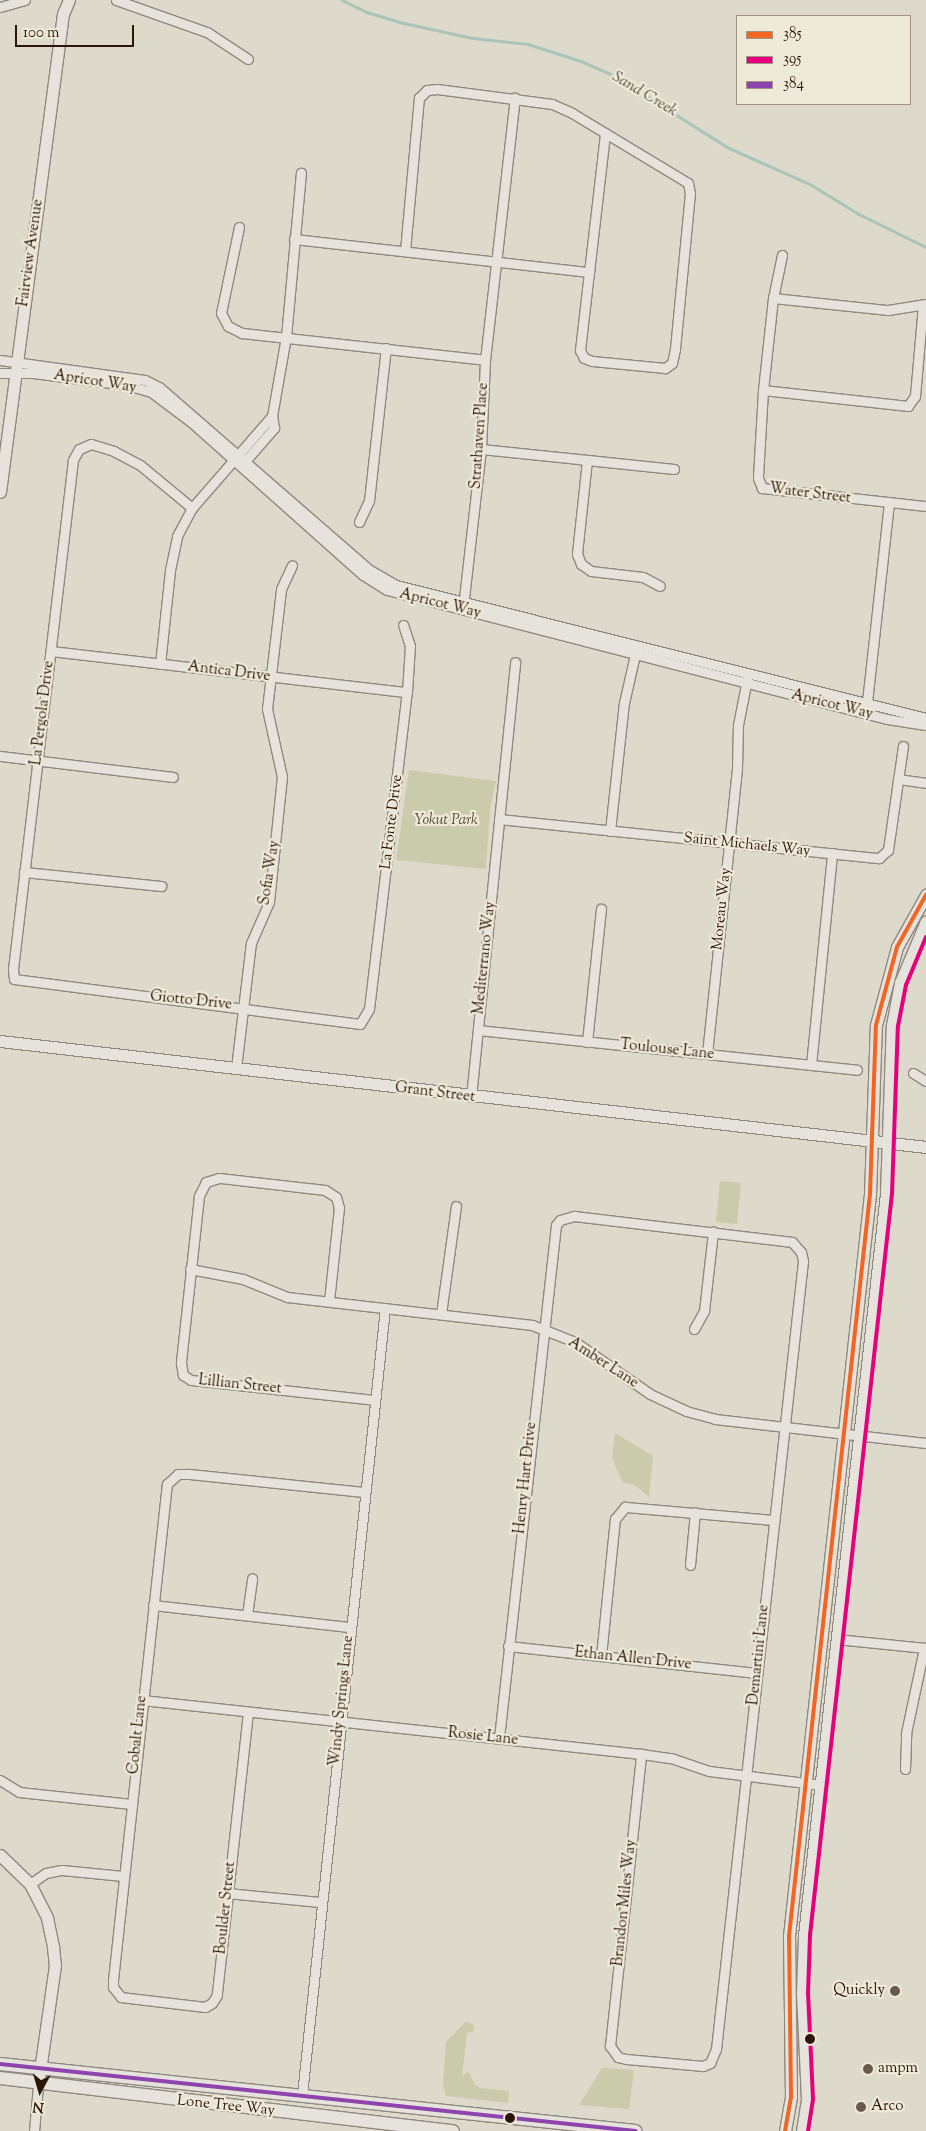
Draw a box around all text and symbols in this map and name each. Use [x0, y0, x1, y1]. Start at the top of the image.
scale bar [18, 15, 136, 47]
legend [736, 15, 911, 105]
text: 100 m [23, 23, 59, 44]
text: 385 [783, 24, 802, 45]
text: 395 [783, 49, 802, 70]
water label: Sand Creek [608, 68, 680, 122]
text: 384 [783, 74, 804, 95]
street label: Fairview Avenue [15, 198, 47, 308]
street label: Apricot Way [52, 367, 138, 397]
street label: Strathaven Place [467, 382, 493, 490]
street label: Water Street [768, 480, 852, 508]
street label: Apricot Way [397, 585, 483, 623]
street label: Antica Drive [187, 658, 271, 686]
street label: La Pergola Drive [28, 660, 58, 766]
street label: Apricot Way [789, 686, 875, 724]
street label: La Fonte Drive [377, 773, 407, 871]
park label: Yokut Park [414, 812, 478, 830]
street label: Saint Michaels Way [683, 829, 811, 861]
street label: Sofia Way [256, 839, 284, 907]
street label: Moreau Way [709, 867, 735, 951]
street label: Mediterrano Way [470, 901, 500, 1015]
street label: Giotto Drive [149, 988, 233, 1014]
street label: Toulouse Lane [619, 1036, 715, 1064]
street label: Grant Street [394, 1079, 476, 1107]
street label: Amber Lane [565, 1334, 641, 1392]
street label: Lillian Street [197, 1372, 283, 1398]
street label: Henry Hart Drive [511, 1421, 541, 1535]
street label: Demartini Lane [745, 1604, 773, 1706]
street label: Windy Springs Lane [326, 1635, 358, 1767]
street label: Ethan Allen Drive [574, 1644, 692, 1674]
street label: Cobalt Lane [125, 1695, 151, 1775]
street label: Rosie Lane [447, 1724, 519, 1750]
street label: Brandon Miles Way [609, 1839, 641, 1967]
street label: Boulder Street [212, 1861, 240, 1955]
place label: Quickly [833, 1982, 885, 2000]
marker: Quickly [889, 1985, 901, 1997]
unlabelled marker [805, 2034, 815, 2044]
place label: ampm [878, 2060, 918, 2078]
marker: ampm [862, 2063, 874, 2075]
north arrow [15, 2066, 65, 2116]
street label: Lone Tree Way [176, 2092, 276, 2120]
text: N [32, 2095, 45, 2116]
place label: Arco [871, 2098, 903, 2116]
marker: Arco [855, 2101, 867, 2113]
unlabelled marker [505, 2113, 515, 2123]

